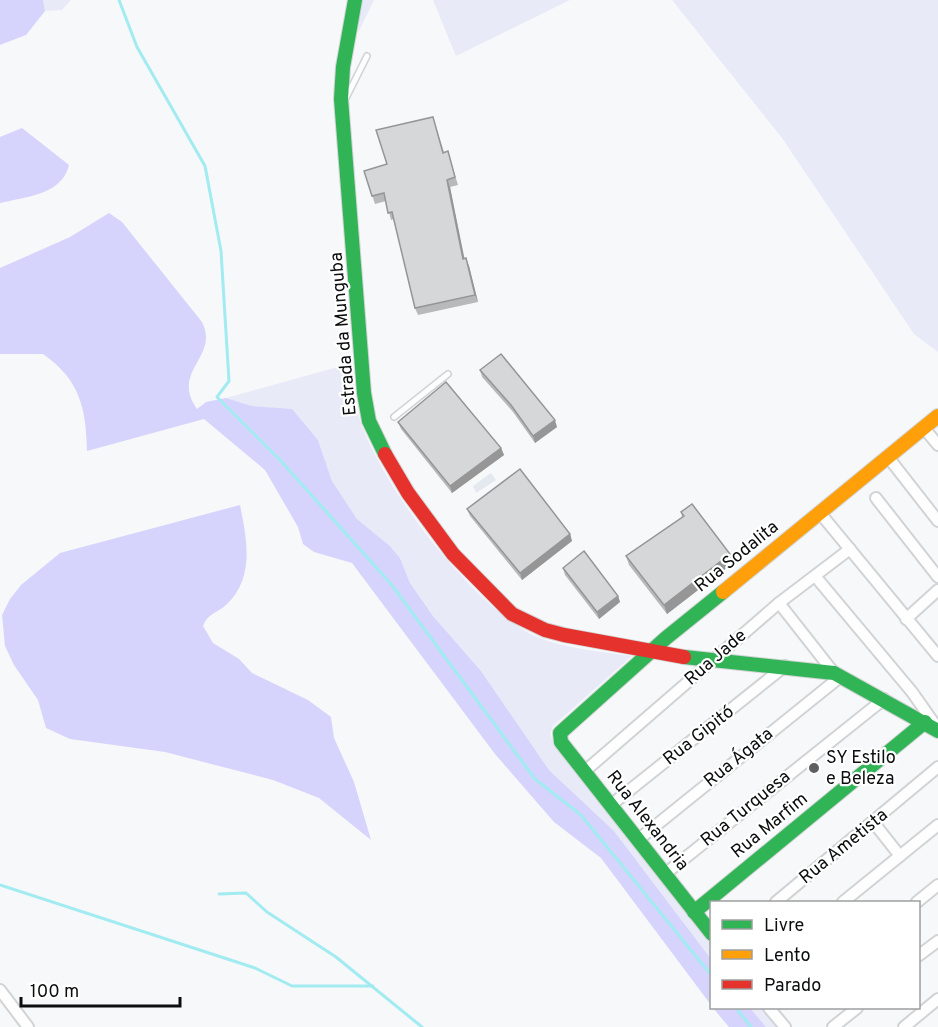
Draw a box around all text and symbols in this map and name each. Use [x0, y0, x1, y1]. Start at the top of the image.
street label: Estrada da Munguba [325, 251, 363, 417]
street label: Rua Sodalita [690, 516, 784, 598]
street label: Rua Jade [680, 625, 752, 691]
street label: Rua Gipitó [659, 701, 739, 771]
street label: Rua Ágata [698, 722, 778, 793]
place label: SY Estilo e Beleza [826, 747, 896, 791]
marker: SY Estilo e Beleza [807, 761, 821, 775]
street label: Rua Alexandria [601, 766, 693, 876]
street label: Rua Turquesa [696, 766, 796, 852]
street label: Rua Marfim [727, 788, 813, 864]
street label: Rua Ametista [795, 804, 893, 890]
legend [710, 901, 920, 1009]
text: Livre [764, 915, 804, 938]
text: Lento [764, 945, 810, 968]
scale bar [21, 970, 180, 1008]
text: Parado [764, 975, 821, 998]
text: 100 m [30, 981, 79, 1004]

